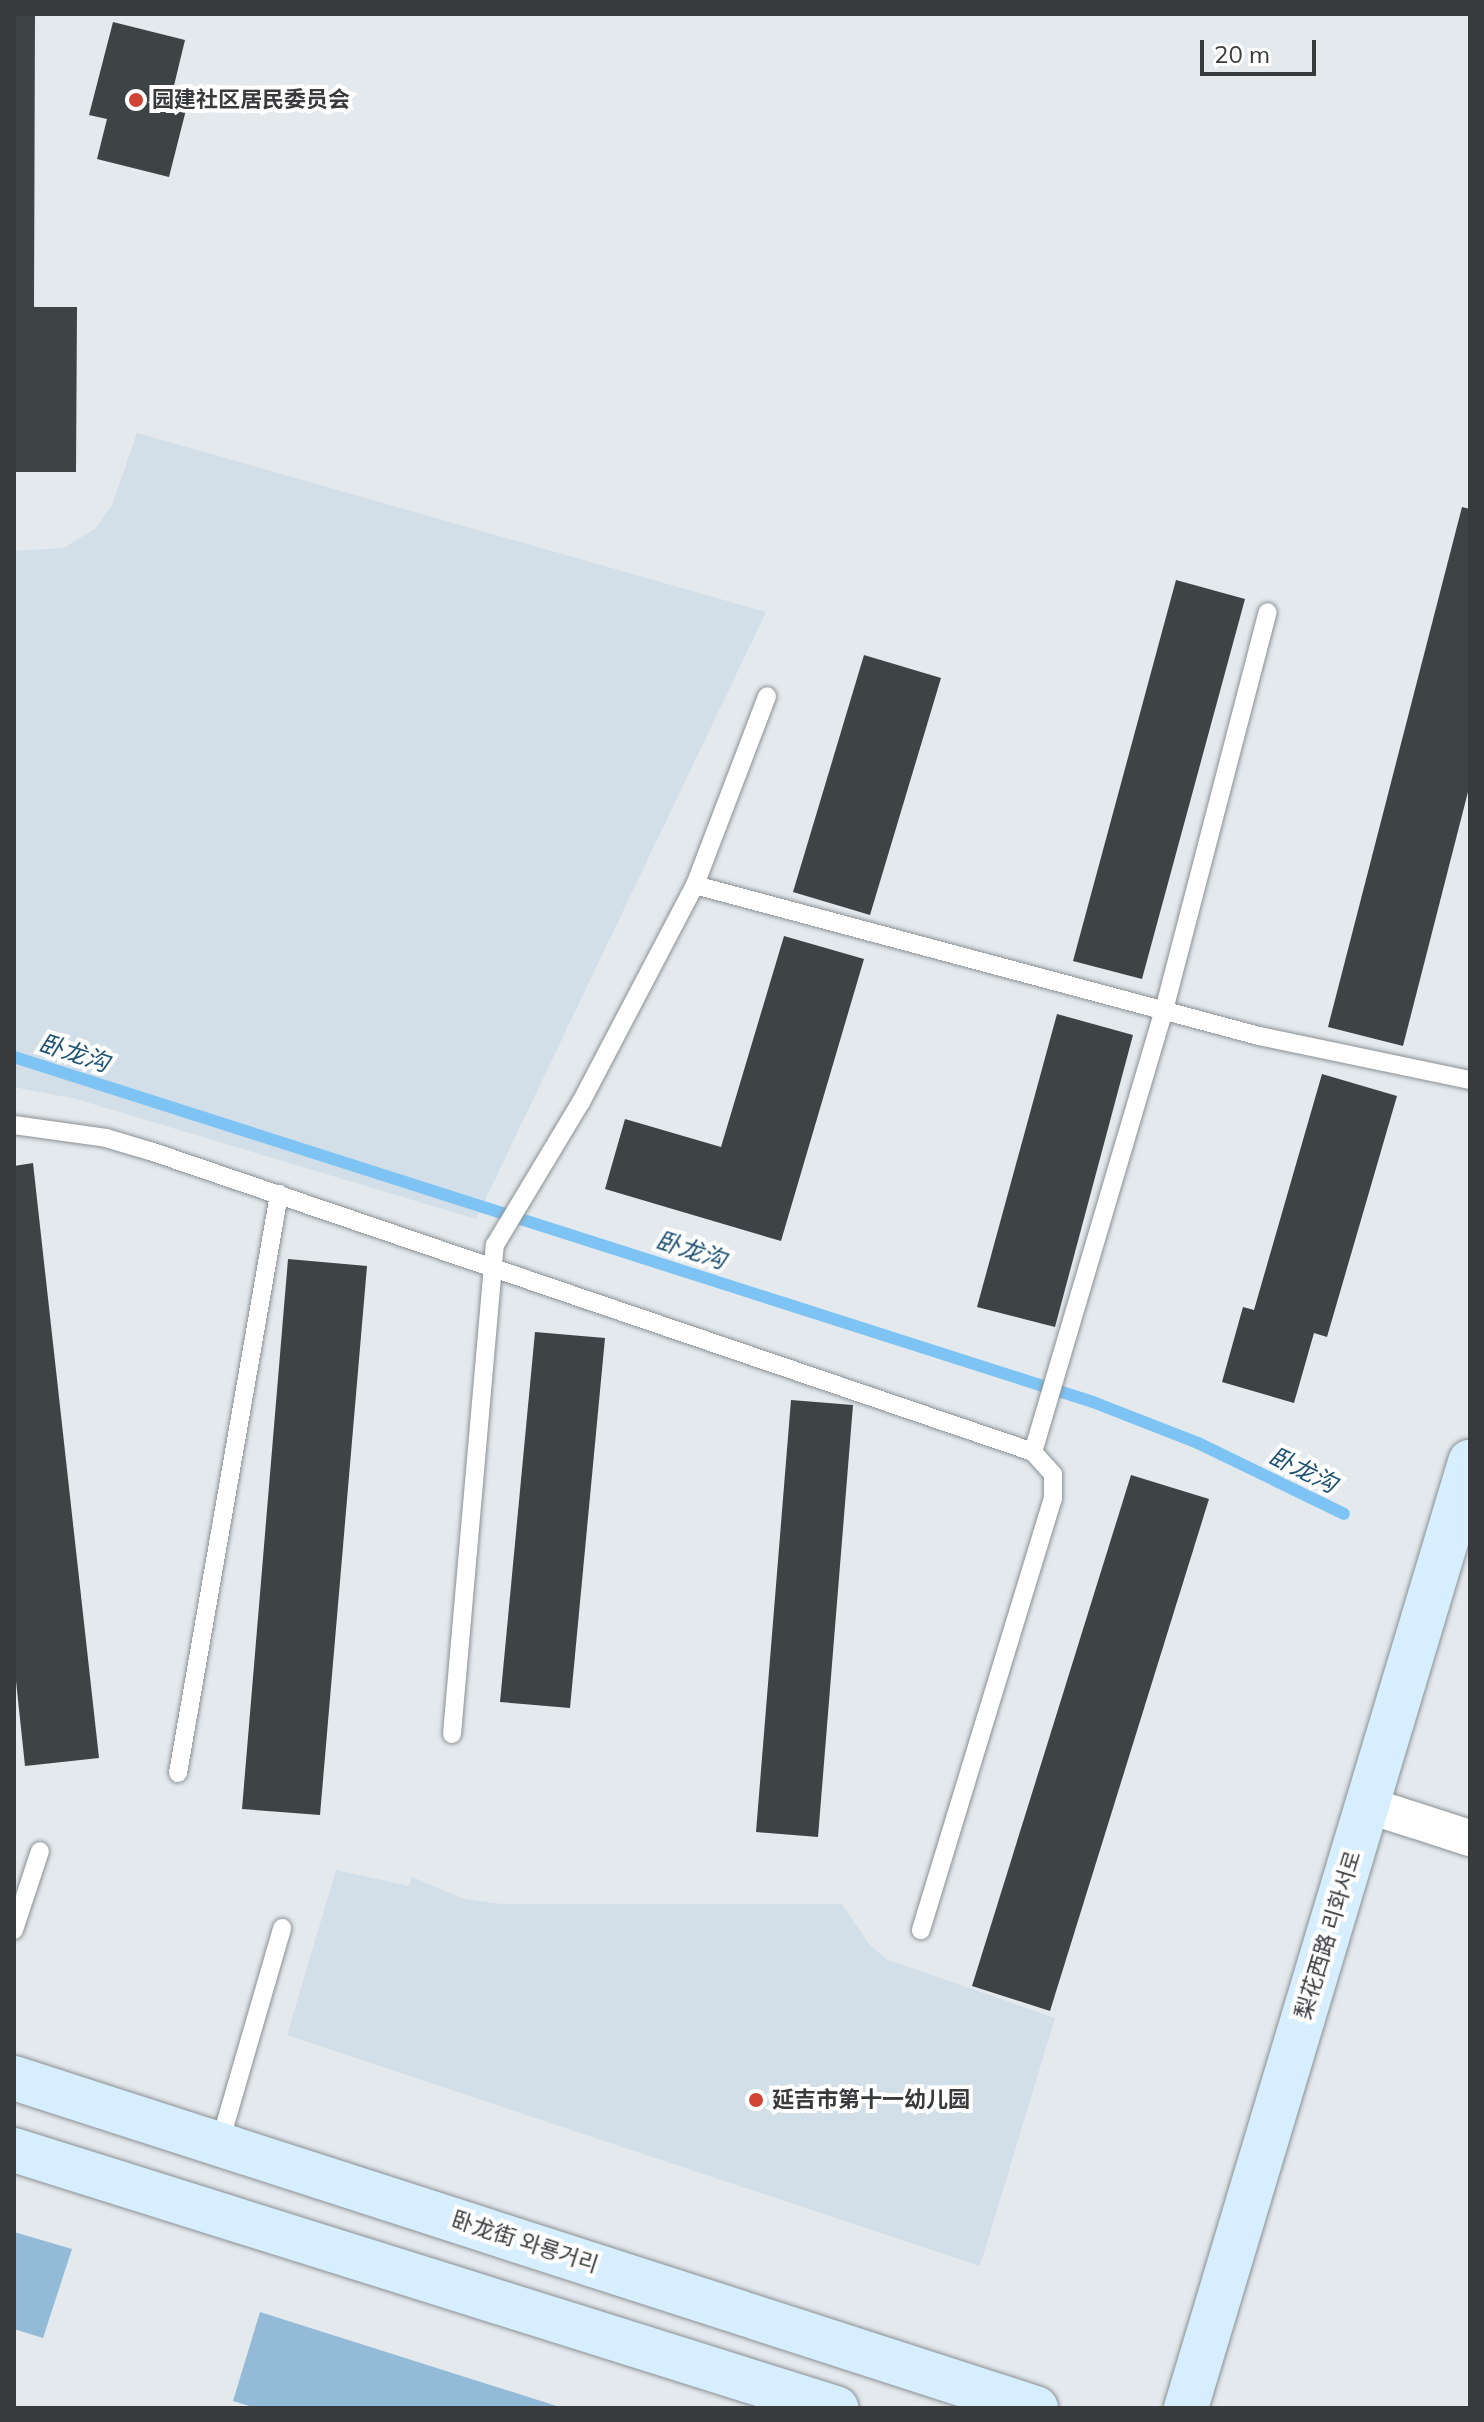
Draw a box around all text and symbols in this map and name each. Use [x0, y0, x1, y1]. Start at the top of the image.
scale bar [1204, 24, 1320, 74]
text: 20 m [1214, 39, 1270, 69]
place label: 园建社区居民委员会 [152, 87, 350, 113]
marker: 园建社区居民委员会 [127, 91, 145, 109]
water label: 卧龙沟 [35, 1028, 113, 1078]
water label: 卧龙沟 [652, 1225, 730, 1275]
water label: 卧龙沟 [1264, 1441, 1342, 1499]
street label: 梨花西路 리화서로 [1290, 1848, 1366, 2022]
place label: 延吉市第十一幼儿园 [772, 2087, 970, 2113]
marker: 延吉市第十一幼儿园 [747, 2091, 765, 2109]
street label: 卧龙街 와룡거리 [448, 2206, 602, 2278]

